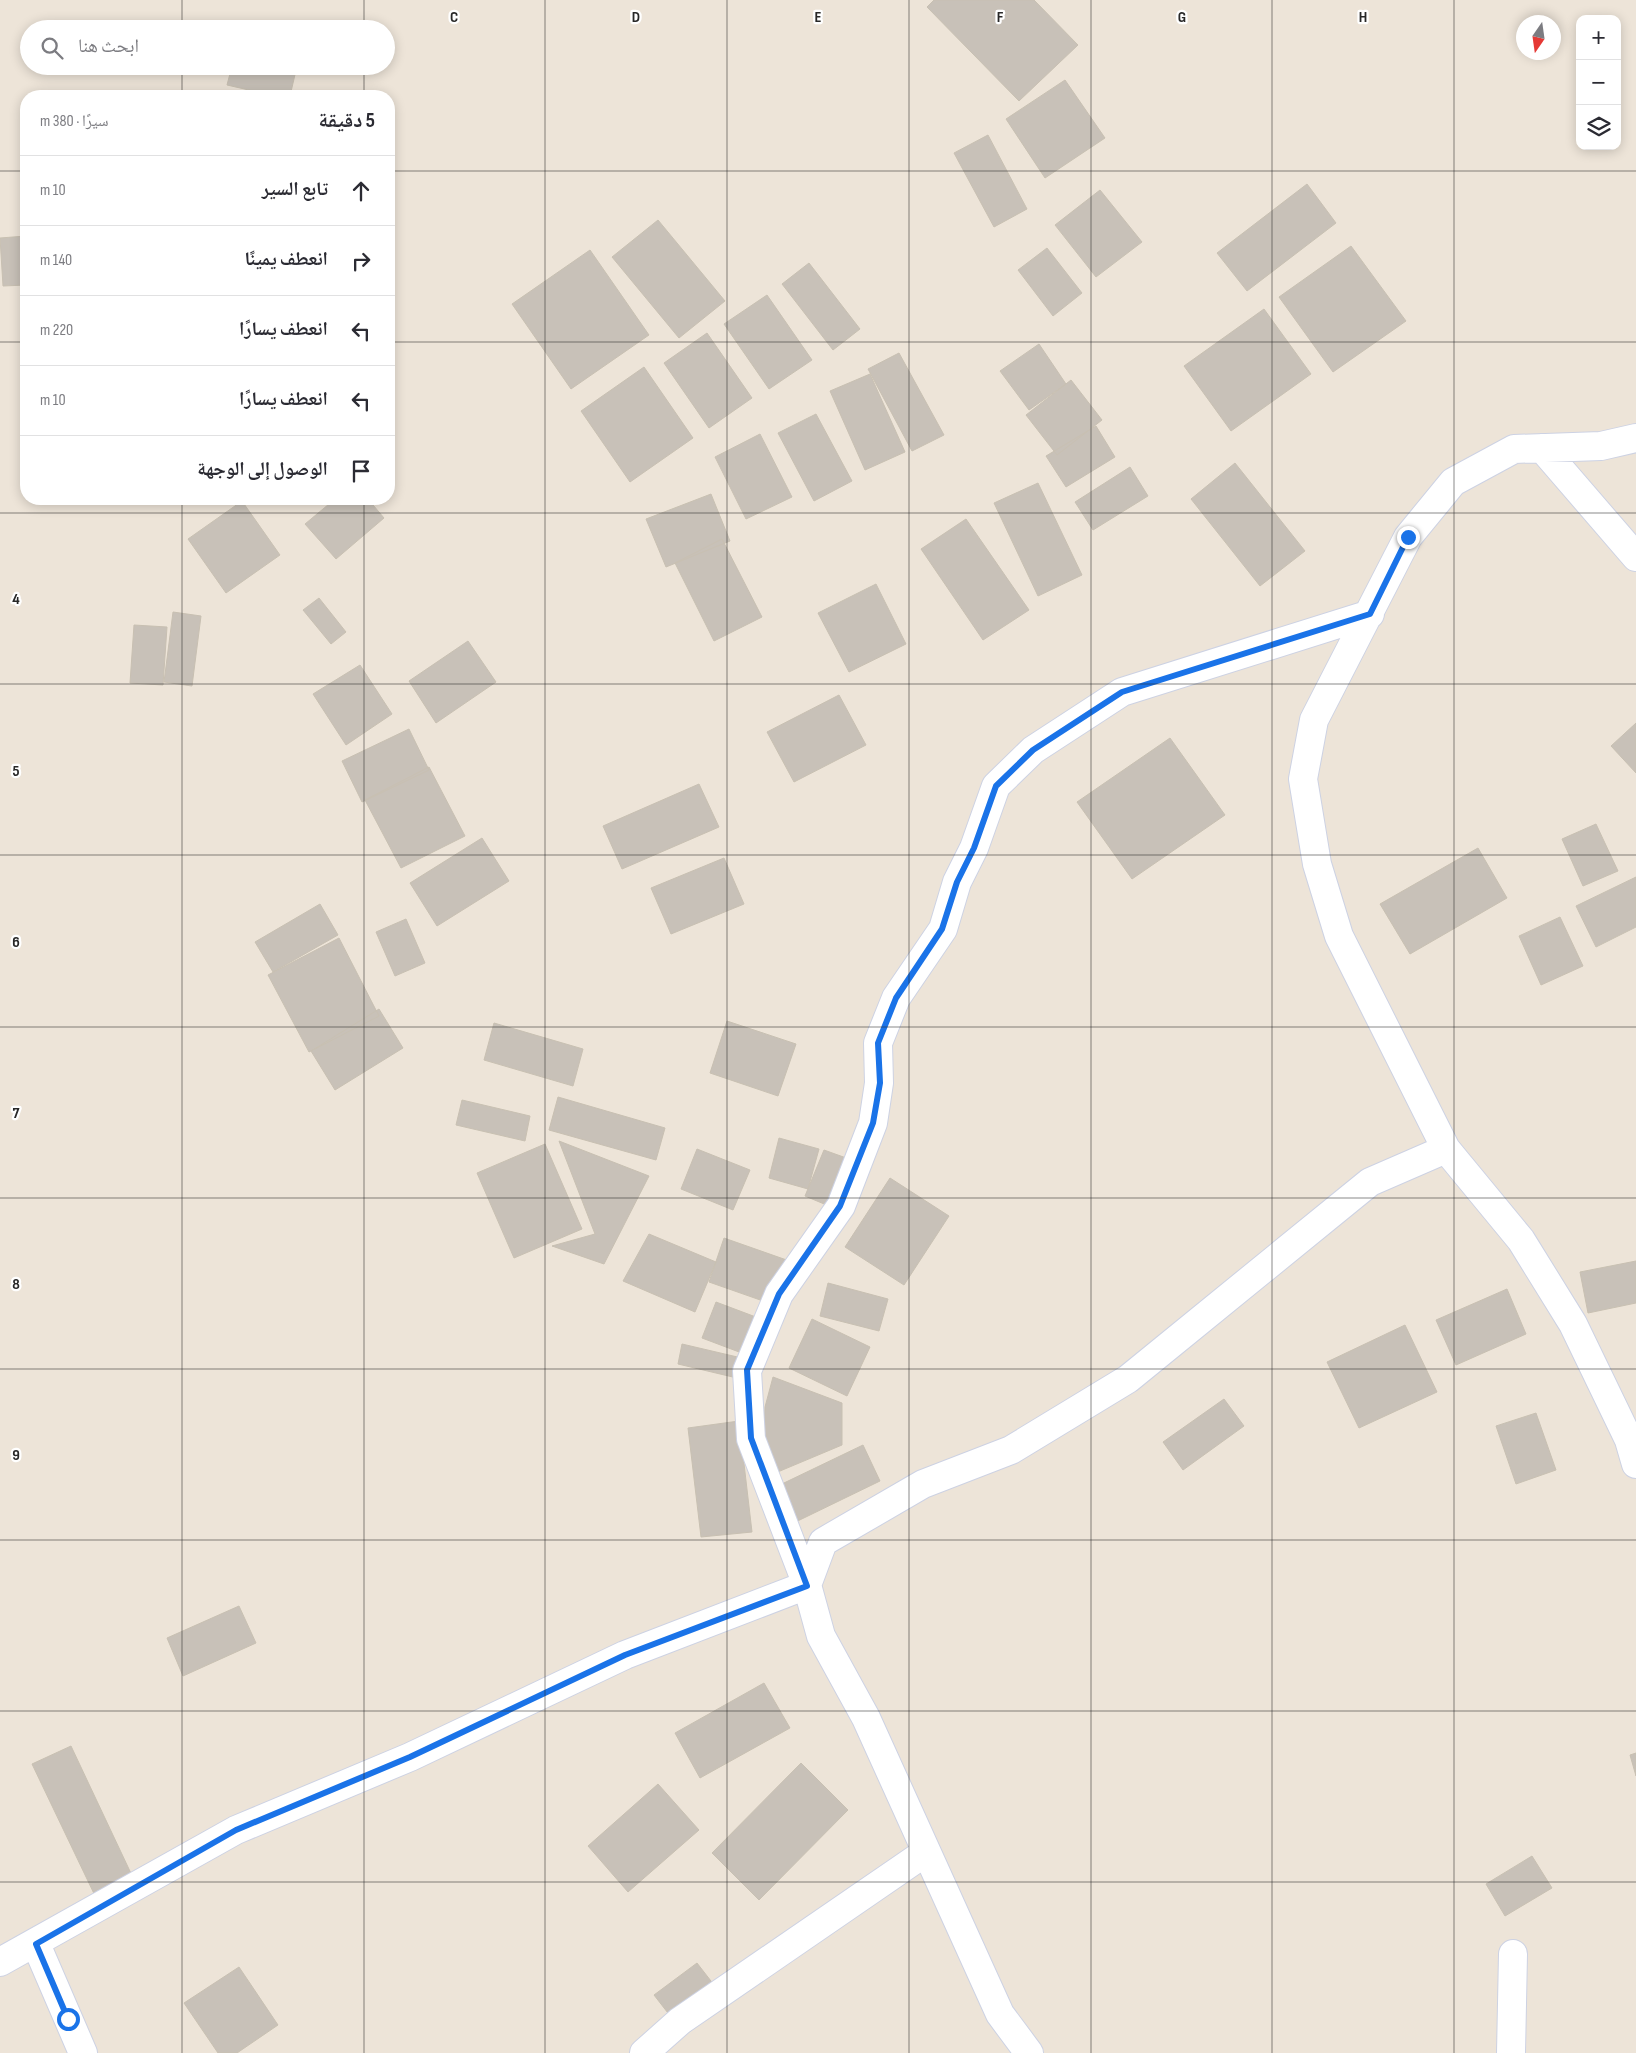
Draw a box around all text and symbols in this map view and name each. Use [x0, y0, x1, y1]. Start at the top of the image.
text: C [450, 8, 458, 27]
text: D [632, 8, 640, 27]
text: E [815, 8, 822, 27]
text: F [997, 8, 1004, 27]
text: G [1178, 8, 1186, 27]
text: H [1359, 8, 1367, 27]
north arrow [1516, 15, 1561, 60]
map controls [1576, 15, 1621, 150]
button: + [1576, 15, 1621, 60]
search box [20, 20, 395, 75]
icon: search [38, 34, 66, 62]
text: ابحث هنا [78, 35, 139, 58]
button: − [1576, 60, 1621, 105]
button: layers [1576, 105, 1621, 150]
text: 5 دقيقة [318, 108, 375, 133]
text: سيرًا · 380 m [40, 112, 109, 131]
icon: ahead [347, 177, 375, 205]
text: تابع السير [262, 178, 328, 201]
text: 10 m [40, 181, 66, 200]
icon: right [347, 247, 375, 275]
text: انعطف يمينًا [244, 248, 328, 271]
text: 140 m [40, 251, 72, 270]
icon: left [347, 317, 375, 345]
text: انعطف يسارًا [239, 318, 328, 341]
text: 220 m [40, 321, 73, 340]
icon: left [347, 387, 375, 415]
text: انعطف يسارًا [239, 388, 328, 411]
text: 10 m [40, 391, 66, 410]
icon: arrive [347, 457, 375, 485]
text: الوصول إلى الوجهة [197, 458, 328, 481]
route end [1397, 526, 1420, 549]
text: 4 [12, 590, 20, 609]
text: 5 [12, 762, 20, 781]
text: 6 [12, 933, 20, 952]
text: 7 [13, 1104, 20, 1123]
text: 8 [12, 1275, 20, 1294]
text: 9 [12, 1446, 20, 1465]
route start [57, 2008, 80, 2031]

